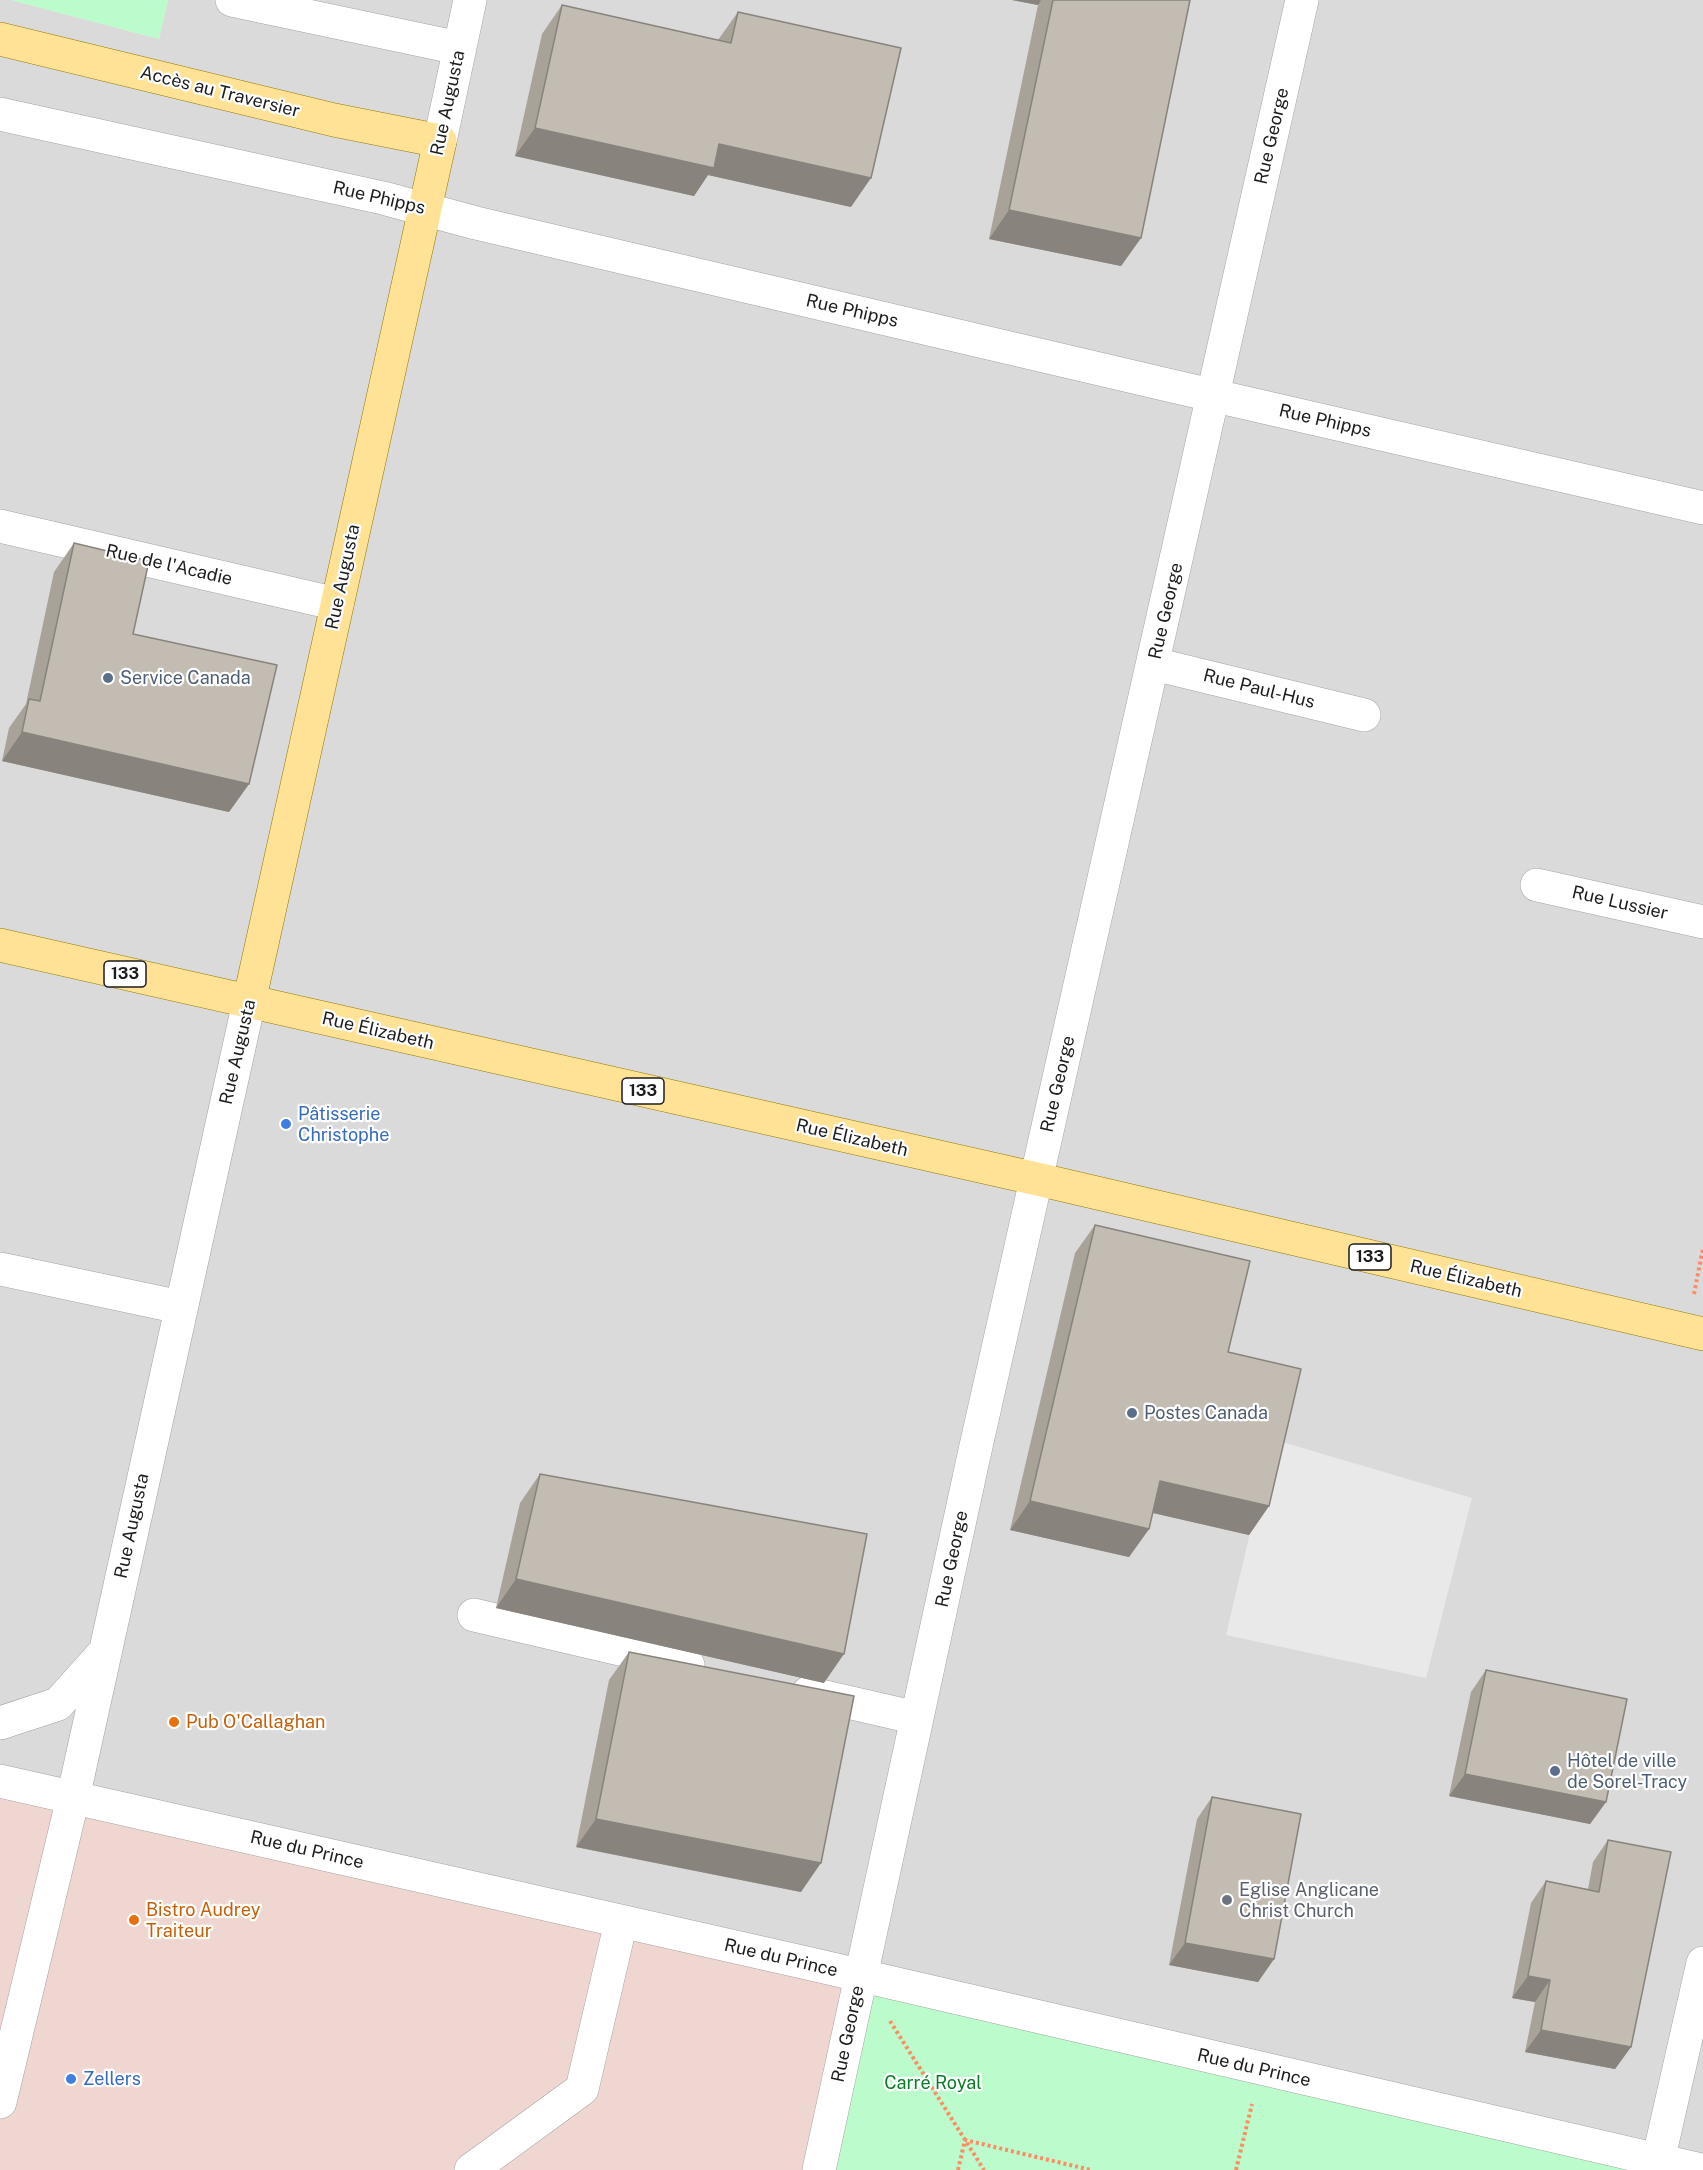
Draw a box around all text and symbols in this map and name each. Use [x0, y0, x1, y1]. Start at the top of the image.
street label: Rue Augusta [426, 48, 470, 158]
street label: Accès au Traversier [138, 62, 302, 122]
street label: Rue George [1250, 86, 1294, 186]
street label: Rue Phipps [331, 177, 427, 219]
street label: Rue Phipps [804, 290, 900, 332]
street label: Rue Phipps [1277, 400, 1373, 442]
street label: Rue Augusta [321, 522, 365, 632]
street label: Rue de l'Acadie [104, 540, 234, 590]
street label: Rue George [1144, 561, 1188, 661]
street label: Rue Paul-Hus [1201, 665, 1317, 713]
place label: Service Canada [120, 667, 251, 689]
marker: Service Canada [101, 671, 115, 685]
street label: Rue Lussier [1570, 881, 1670, 925]
road number: 133 [104, 961, 146, 987]
street label: Rue Augusta [215, 997, 261, 1107]
street label: Rue Élizabeth [320, 1008, 436, 1054]
street label: Rue George [1036, 1034, 1080, 1134]
road number: 133 [622, 1078, 664, 1104]
place label: Pâtisserie Christophe [298, 1103, 389, 1146]
street label: Rue Élizabeth [794, 1115, 910, 1161]
marker: Pâtisserie Christophe [279, 1117, 293, 1131]
road number: 133 [1349, 1244, 1391, 1270]
street label: Rue Élizabeth [1408, 1256, 1524, 1302]
place label: Postes Canada [1144, 1402, 1268, 1424]
marker: Postes Canada [1125, 1406, 1139, 1420]
street label: Rue Augusta [110, 1471, 154, 1581]
street label: Rue George [931, 1509, 973, 1609]
place label: Pub O'Callaghan [186, 1711, 325, 1733]
marker: Pub O'Callaghan [167, 1715, 181, 1729]
place label: Hôtel de ville de Sorel-Tracy [1567, 1750, 1687, 1792]
marker: Hôtel de ville de Sorel-Tracy [1548, 1764, 1562, 1778]
street label: Rue du Prince [248, 1826, 366, 1874]
place label: Eglise Anglicane Christ Church [1239, 1879, 1379, 1922]
marker: Eglise Anglicane Christ Church [1220, 1893, 1234, 1907]
place label: Bistro Audrey Traiteur [146, 1899, 260, 1942]
marker: Bistro Audrey Traiteur [127, 1913, 141, 1927]
street label: Rue du Prince [722, 1934, 840, 1982]
street label: Rue George [827, 1984, 869, 2084]
street label: Rue du Prince [1195, 2044, 1313, 2092]
place label: Zellers [83, 2068, 141, 2090]
marker: Zellers [64, 2072, 78, 2086]
park label: Carré Royal [884, 2072, 982, 2094]

